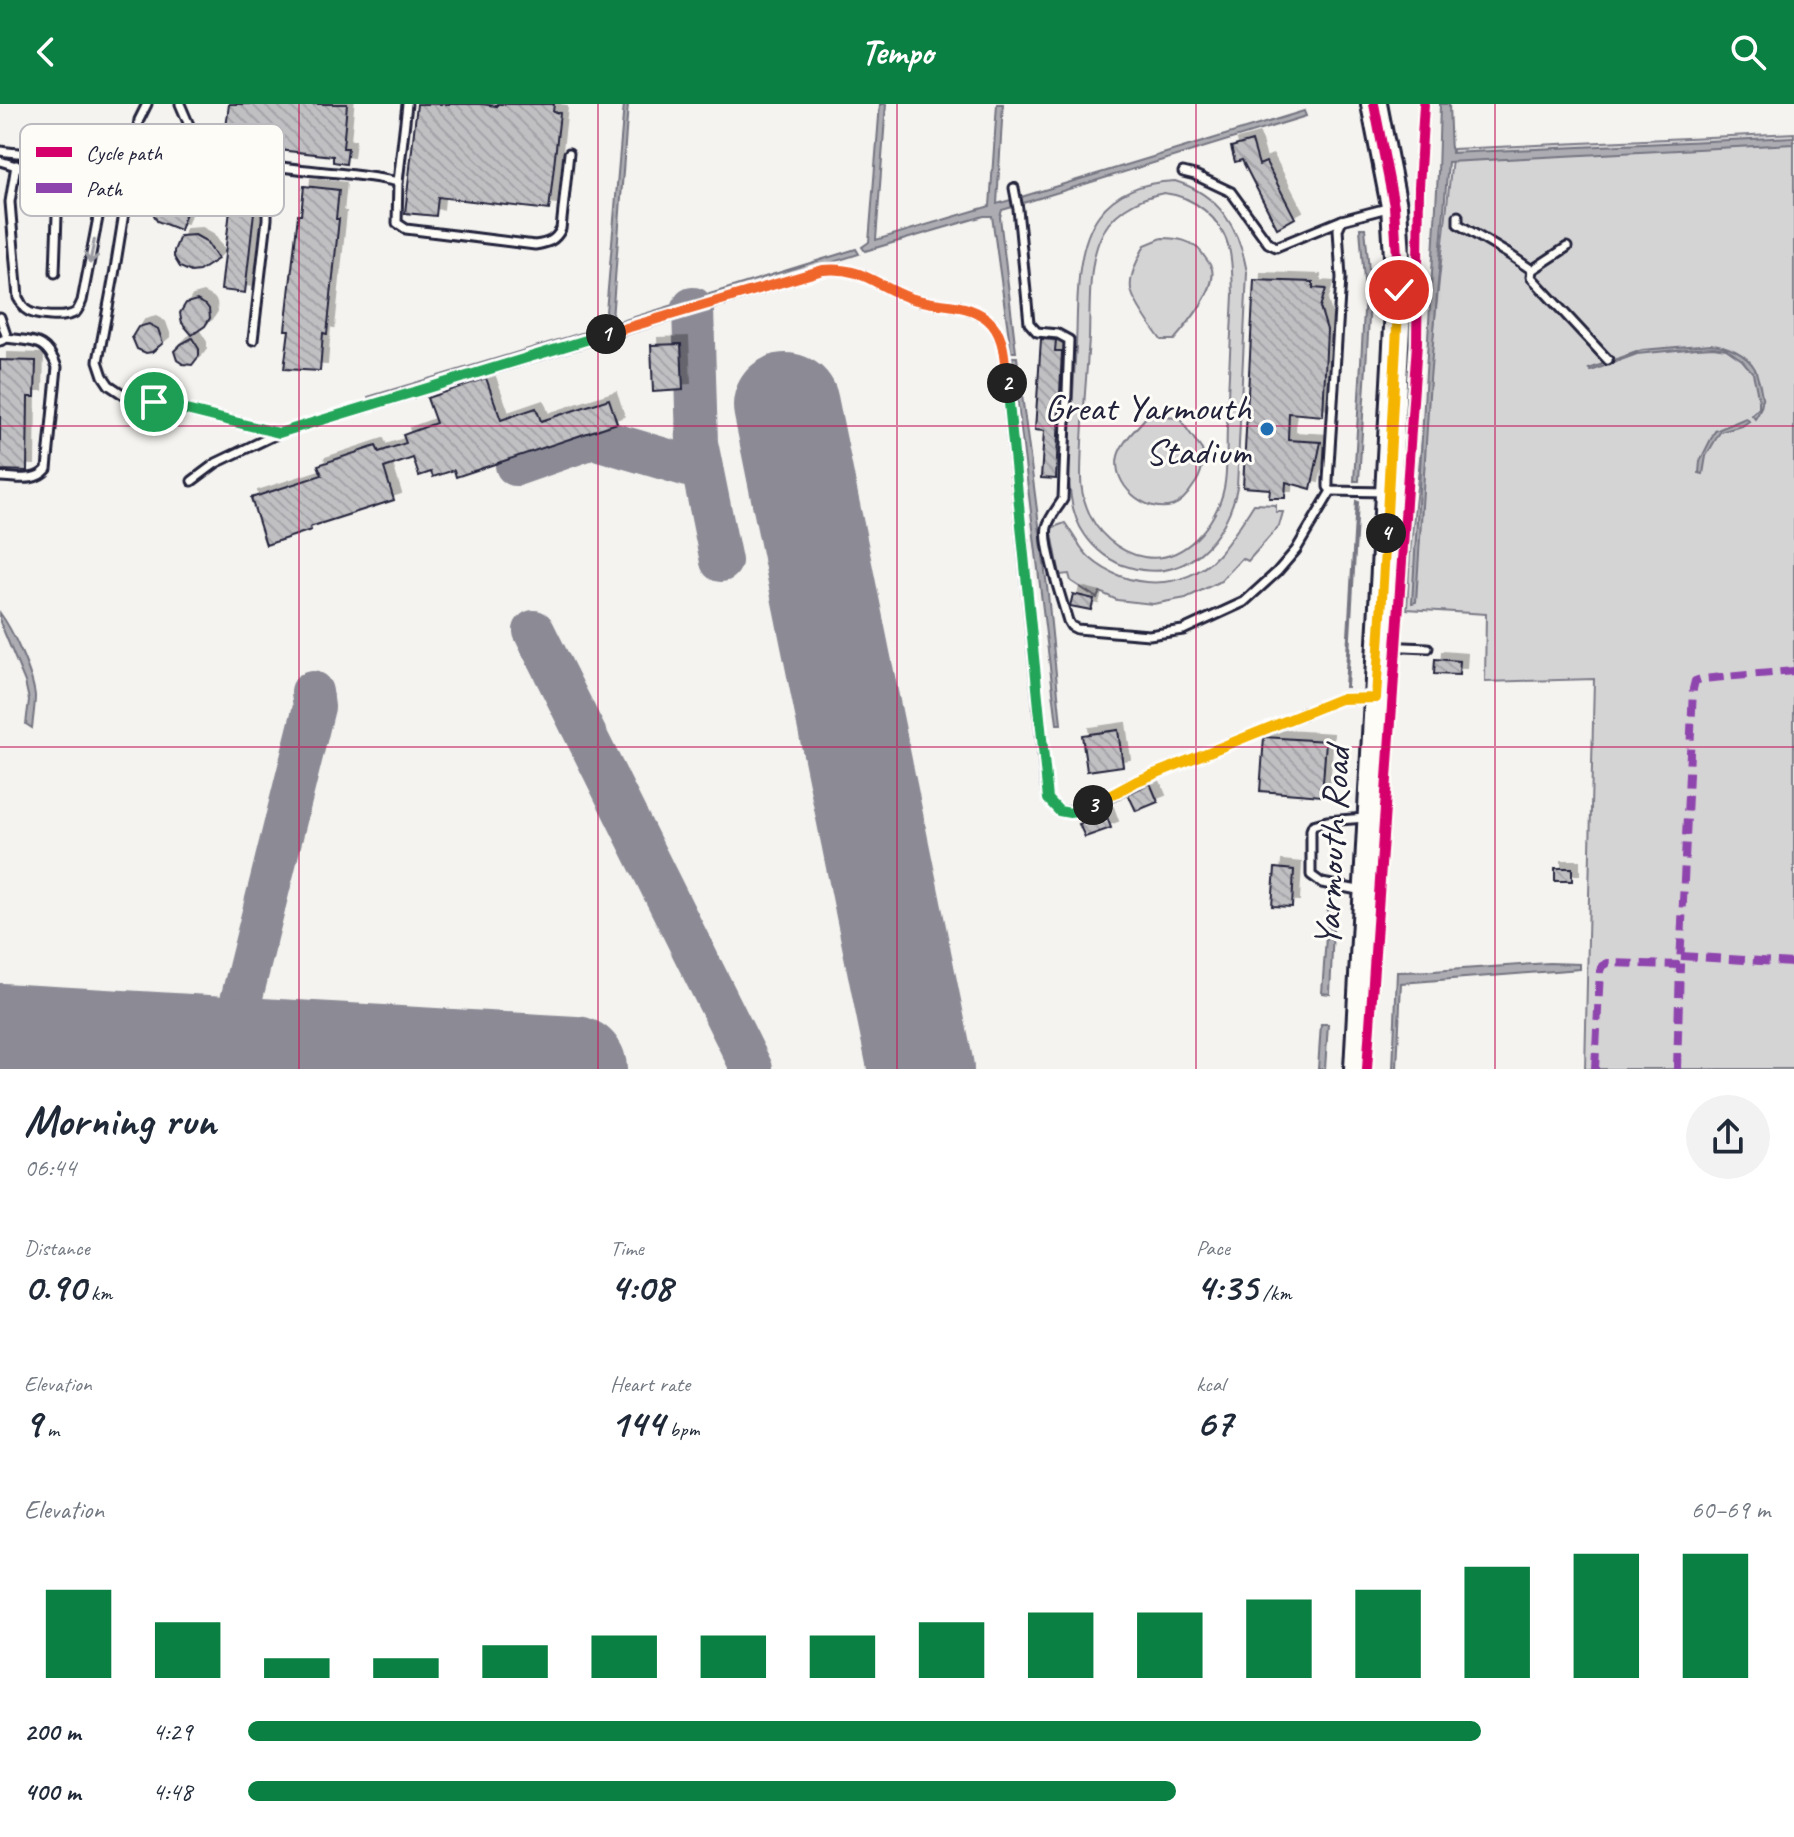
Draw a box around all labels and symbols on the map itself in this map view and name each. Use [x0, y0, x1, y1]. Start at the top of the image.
legend [20, 124, 284, 216]
text: Cycle path [86, 139, 163, 167]
text: Path [86, 175, 123, 203]
one-way arrow [84, 238, 99, 264]
pin [1365, 256, 1433, 324]
pin: 1 [586, 314, 626, 354]
pin: 2 [987, 363, 1027, 403]
pin [120, 368, 188, 436]
place label: Great Yarmouth Stadium [1044, 384, 1253, 475]
marker: Great Yarmouth Stadium [1258, 420, 1276, 438]
pin: 4 [1366, 513, 1406, 553]
street label: Yarmouth Road [1303, 740, 1361, 948]
pin: 3 [1073, 785, 1113, 825]

